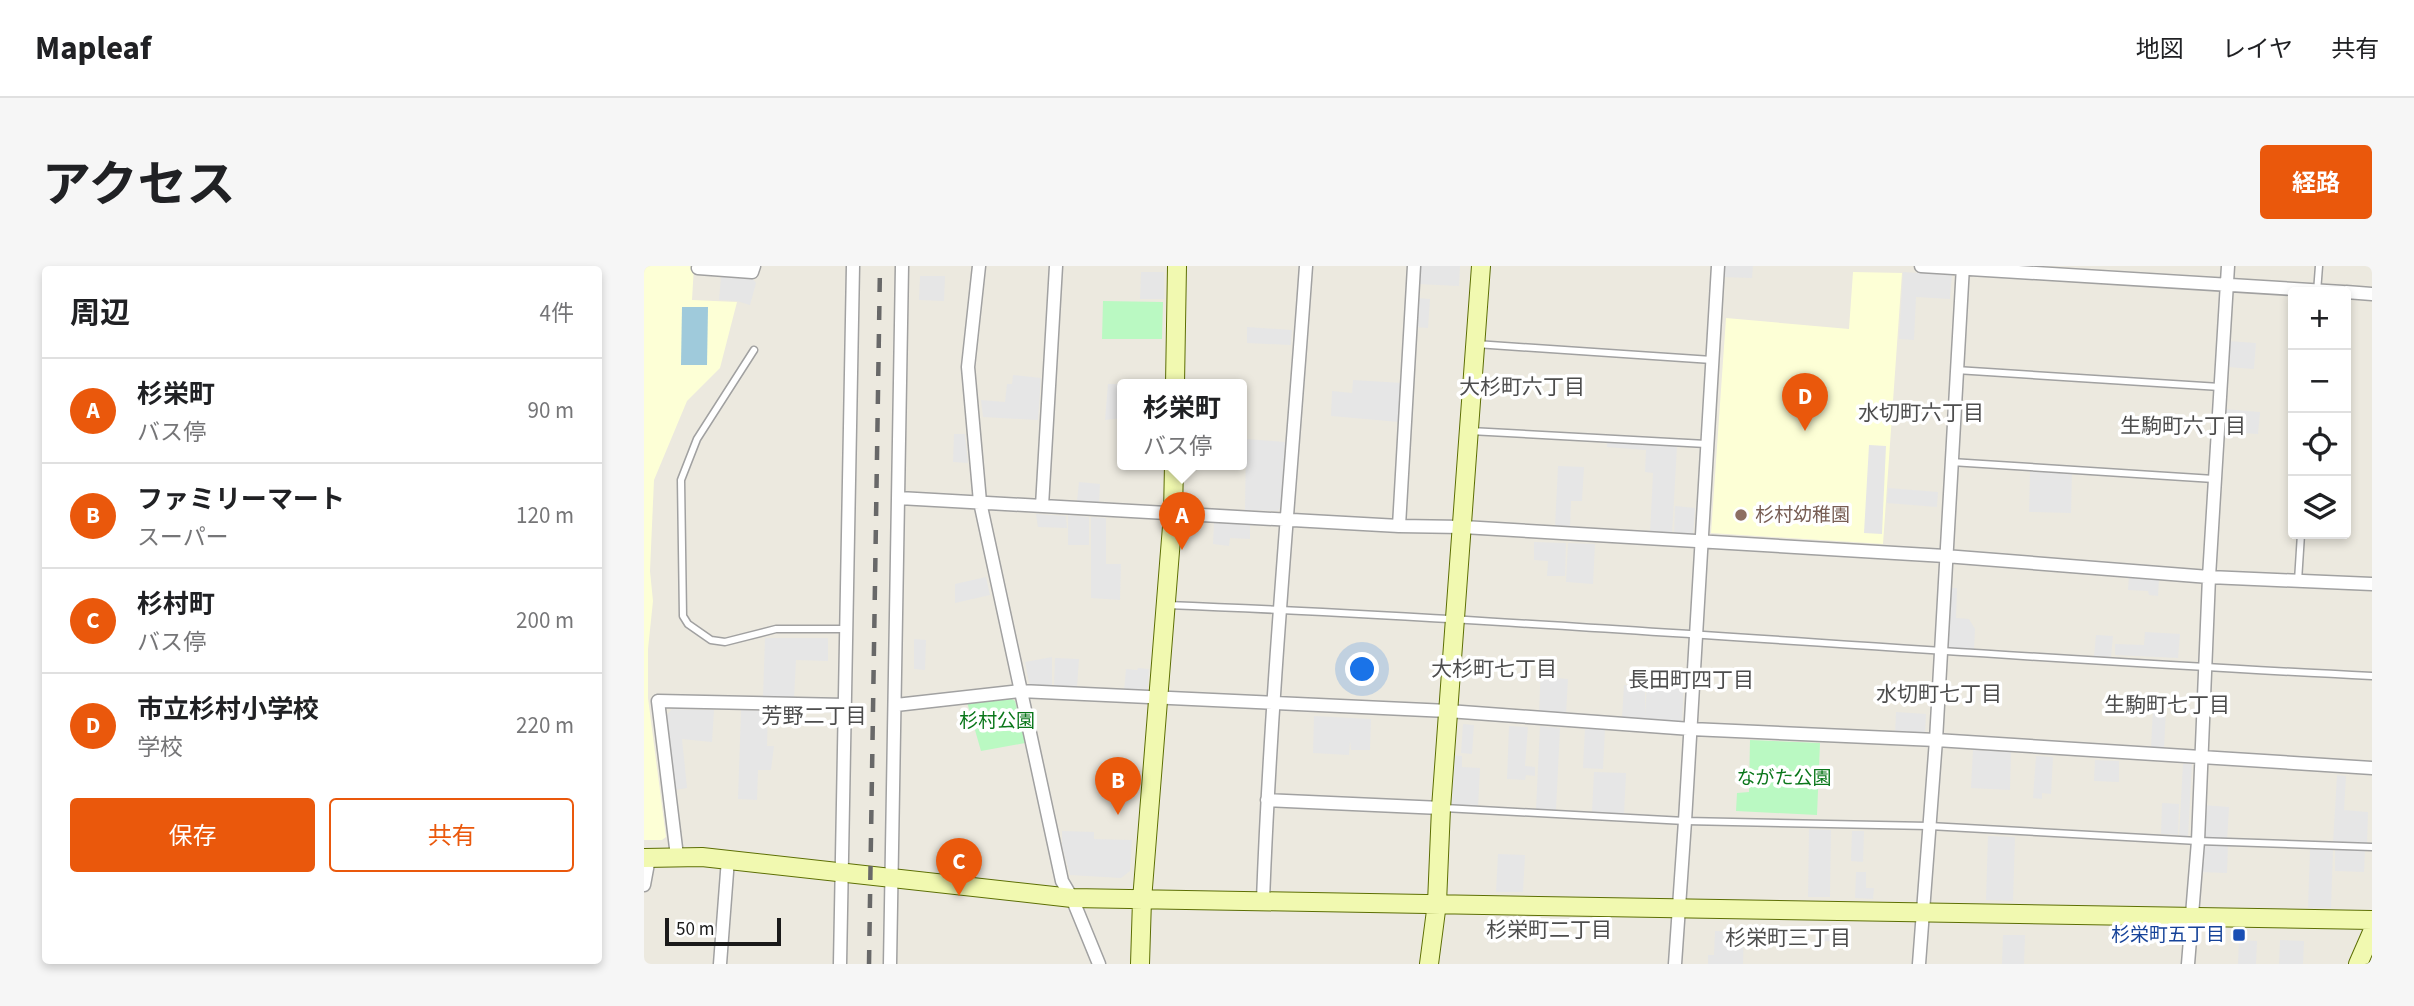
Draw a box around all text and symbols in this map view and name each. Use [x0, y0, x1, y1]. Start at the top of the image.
text: Mapleaf [35, 25, 151, 72]
text: 地図 [2136, 32, 2184, 67]
text: レイヤ [2222, 32, 2293, 67]
text: 共有 [2331, 32, 2379, 67]
button: 経路 [2260, 145, 2372, 219]
text: アクセス [42, 151, 236, 221]
map controls [2288, 287, 2351, 539]
button: + [2288, 287, 2351, 350]
text: 周辺 [70, 292, 130, 335]
text: 4件 [540, 297, 574, 330]
button: − [2288, 350, 2351, 413]
district label: 大杉町六丁目 [1459, 372, 1585, 402]
pin: D [1782, 373, 1828, 431]
text: 杉栄町 [137, 376, 215, 413]
popup [1117, 379, 1247, 470]
text: 杉栄町 [1143, 390, 1221, 427]
text: A [86, 394, 100, 427]
text: 90 m [527, 394, 574, 427]
district label: 水切町六丁目 [1858, 398, 1984, 428]
district label: 生駒町六丁目 [2120, 411, 2246, 441]
button: locate [2288, 413, 2351, 476]
text: バス停 [137, 416, 206, 449]
text: バス停 [1143, 430, 1212, 463]
button: layers [2288, 476, 2351, 539]
text: ファミリーマート [137, 481, 345, 518]
pin: A [1159, 492, 1205, 550]
text: B [86, 499, 100, 532]
text: 120 m [516, 499, 574, 532]
place label: 杉村幼稚園 [1755, 502, 1850, 529]
marker: 杉村幼稚園 [1733, 507, 1749, 523]
text: スーパー [137, 521, 229, 554]
text: 杉村町 [137, 586, 215, 623]
text: C [86, 604, 100, 637]
text: 200 m [516, 604, 574, 637]
text: バス停 [137, 626, 206, 659]
your location [1345, 652, 1379, 686]
district label: 大杉町七丁目 [1431, 654, 1557, 684]
district label: 長田町四丁目 [1628, 665, 1754, 695]
district label: 水切町七丁目 [1876, 679, 2002, 709]
district label: 生駒町七丁目 [2104, 690, 2230, 720]
text: 市立杉村小学校 [137, 691, 319, 728]
district label: 芳野二丁目 [762, 701, 867, 731]
park label: 杉村公園 [959, 708, 1035, 735]
text: D [86, 709, 100, 742]
text: 220 m [516, 709, 574, 742]
text: 学校 [137, 731, 183, 764]
pin: B [1095, 757, 1141, 815]
park label: ながた公園 [1736, 765, 1832, 792]
button: 保存 [70, 798, 315, 872]
button: 共有 [329, 798, 574, 872]
pin: C [936, 838, 982, 896]
scale bar [665, 915, 780, 947]
district label: 杉栄町二丁目 [1486, 915, 1612, 945]
text: 50 m [676, 916, 714, 943]
place label: 杉栄町五丁目 [2111, 922, 2225, 949]
district label: 杉栄町三丁目 [1725, 923, 1851, 953]
marker: 杉栄町五丁目 [2231, 927, 2247, 943]

